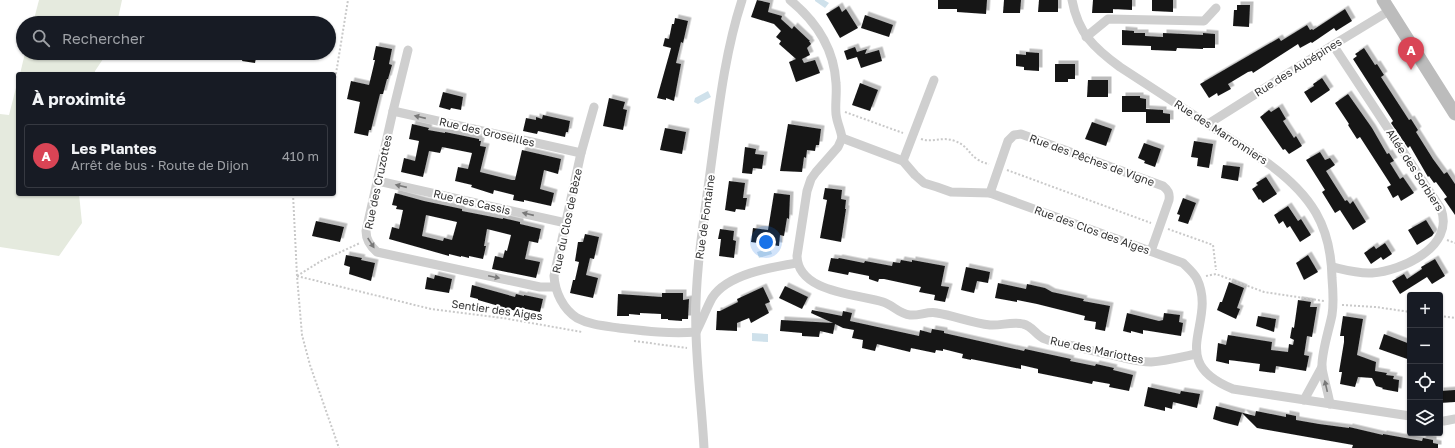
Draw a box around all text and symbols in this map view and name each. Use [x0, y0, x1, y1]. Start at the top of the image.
search box [16, 16, 336, 60]
icon: search [30, 27, 52, 49]
text: Rechercher [62, 29, 145, 47]
street label: Rue des Aubépines [1252, 34, 1344, 99]
pin: A [1398, 37, 1424, 70]
text: À proximité [32, 88, 126, 109]
street label: Rue des Marronniers [1172, 97, 1270, 167]
one-way arrow [414, 113, 427, 119]
street label: Rue des Groseilles [438, 114, 536, 149]
street label: Allée des Sorbiers [1384, 126, 1447, 213]
street label: Rue des Pêches de Vigne [1028, 131, 1156, 188]
street label: Rue des Cruzottes [361, 133, 394, 230]
text: Les Plantes [71, 139, 157, 157]
text: A [41, 148, 51, 164]
text: 410 m [282, 148, 319, 164]
text: Arrêt de bus · Route de Dijon [71, 157, 249, 173]
street label: Rue du Clos de Bèze [549, 167, 584, 275]
street label: Rue de Fontaine [692, 174, 717, 260]
one-way arrow [394, 183, 406, 189]
street label: Rue des Cassis [432, 186, 512, 217]
street label: Rue des Clos des Aiges [1033, 203, 1152, 257]
one-way arrow [521, 211, 534, 217]
your location [756, 232, 776, 252]
one-way arrow [367, 238, 374, 249]
one-way arrow [488, 275, 500, 281]
map controls [1407, 292, 1443, 436]
button: + [1407, 292, 1443, 328]
street label: Sentier des Aiges [451, 297, 544, 322]
button: − [1407, 328, 1443, 364]
street label: Rue des Mariottes [1049, 333, 1145, 366]
button: locate [1407, 364, 1443, 400]
one-way arrow [1323, 380, 1329, 392]
button: layers [1407, 400, 1443, 436]

